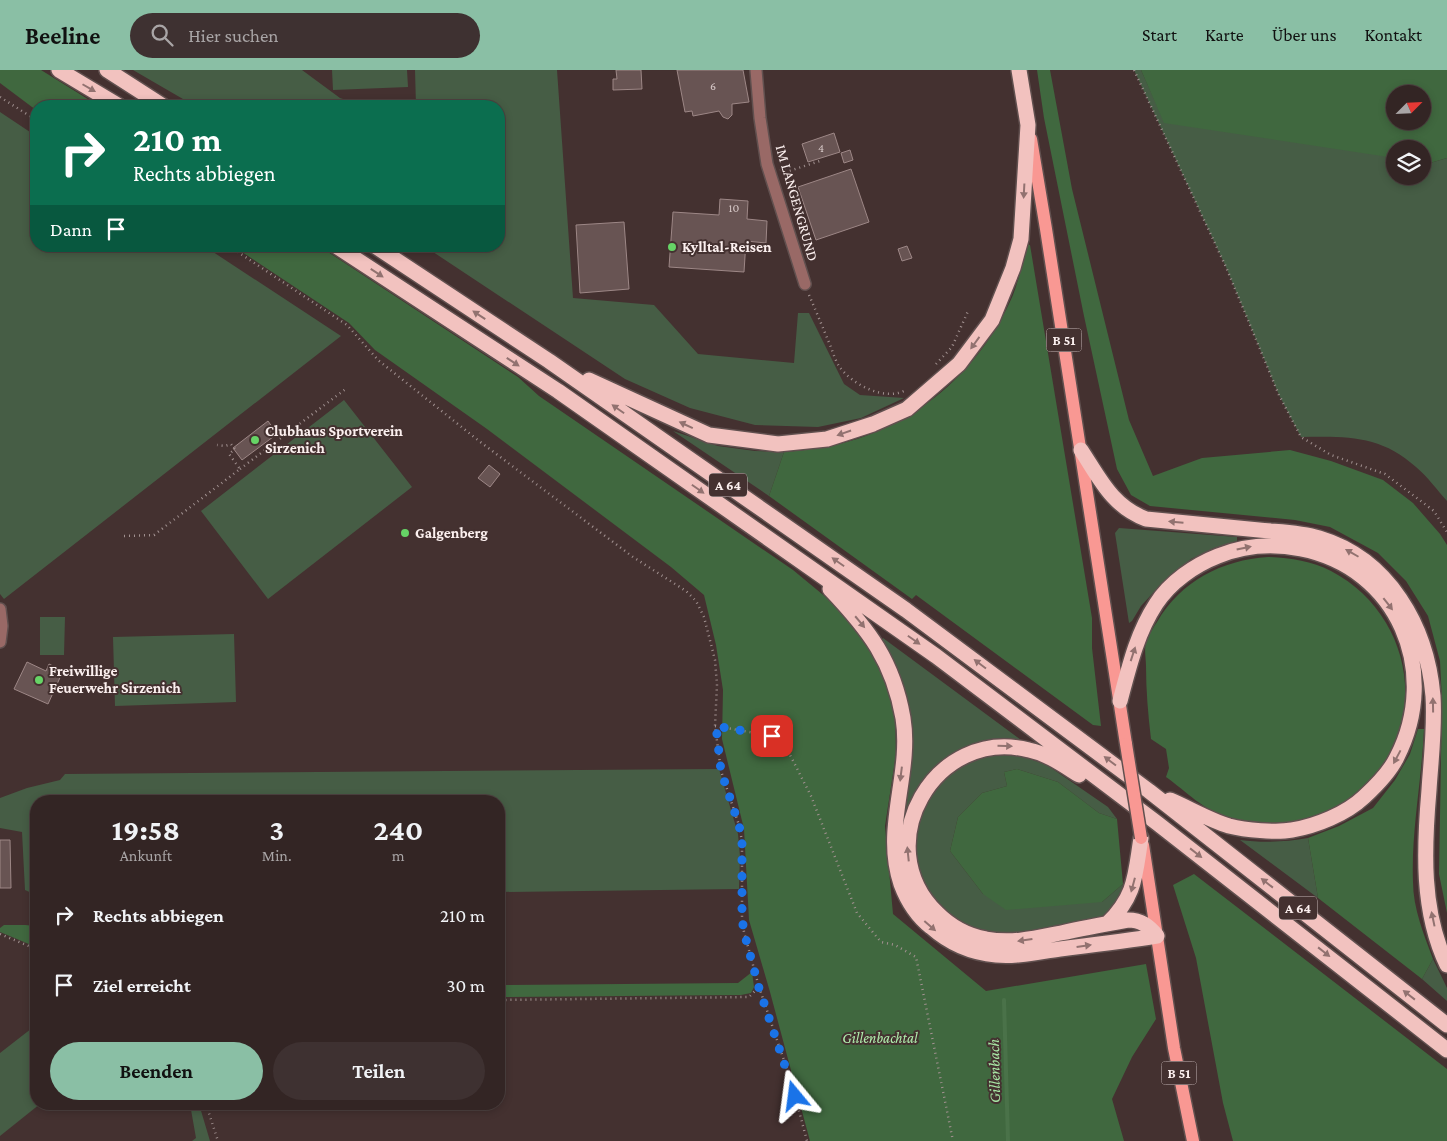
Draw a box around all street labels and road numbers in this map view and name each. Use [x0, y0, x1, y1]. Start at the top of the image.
street label: IM LANGENGRUND [773, 143, 821, 263]
road number: B 51 [1046, 328, 1082, 352]
road number: A 64 [709, 474, 747, 496]
road number: A 64 [1279, 896, 1317, 920]
road number: B 51 [1162, 1061, 1196, 1084]

